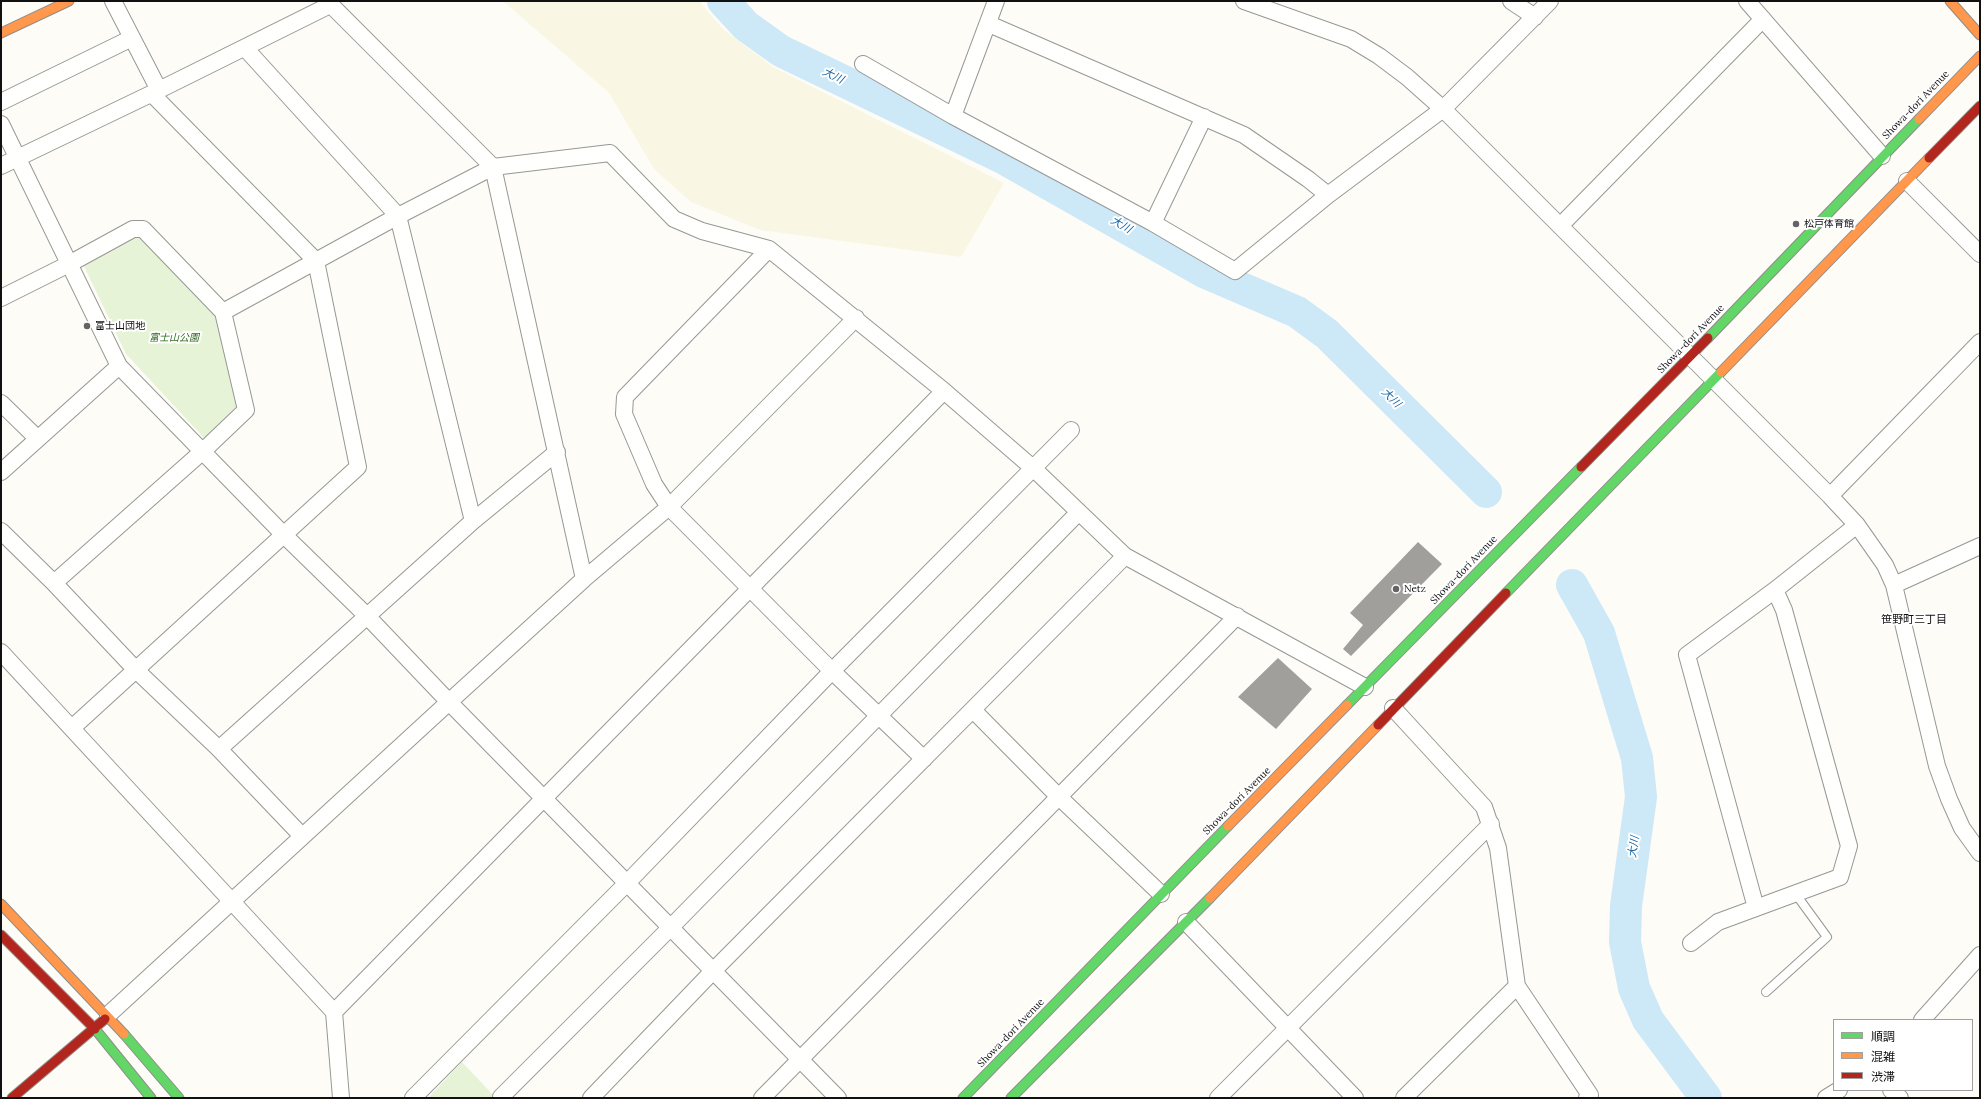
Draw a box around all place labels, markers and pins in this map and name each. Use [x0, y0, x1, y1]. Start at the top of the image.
place label: 松戸体育館 [1804, 218, 1854, 230]
marker: 松戸体育館 [1791, 219, 1801, 229]
place label: 富士山団地 [95, 320, 145, 332]
marker: 富士山団地 [82, 321, 92, 331]
place label: Netz [1404, 583, 1426, 595]
marker: Netz [1391, 584, 1401, 594]

